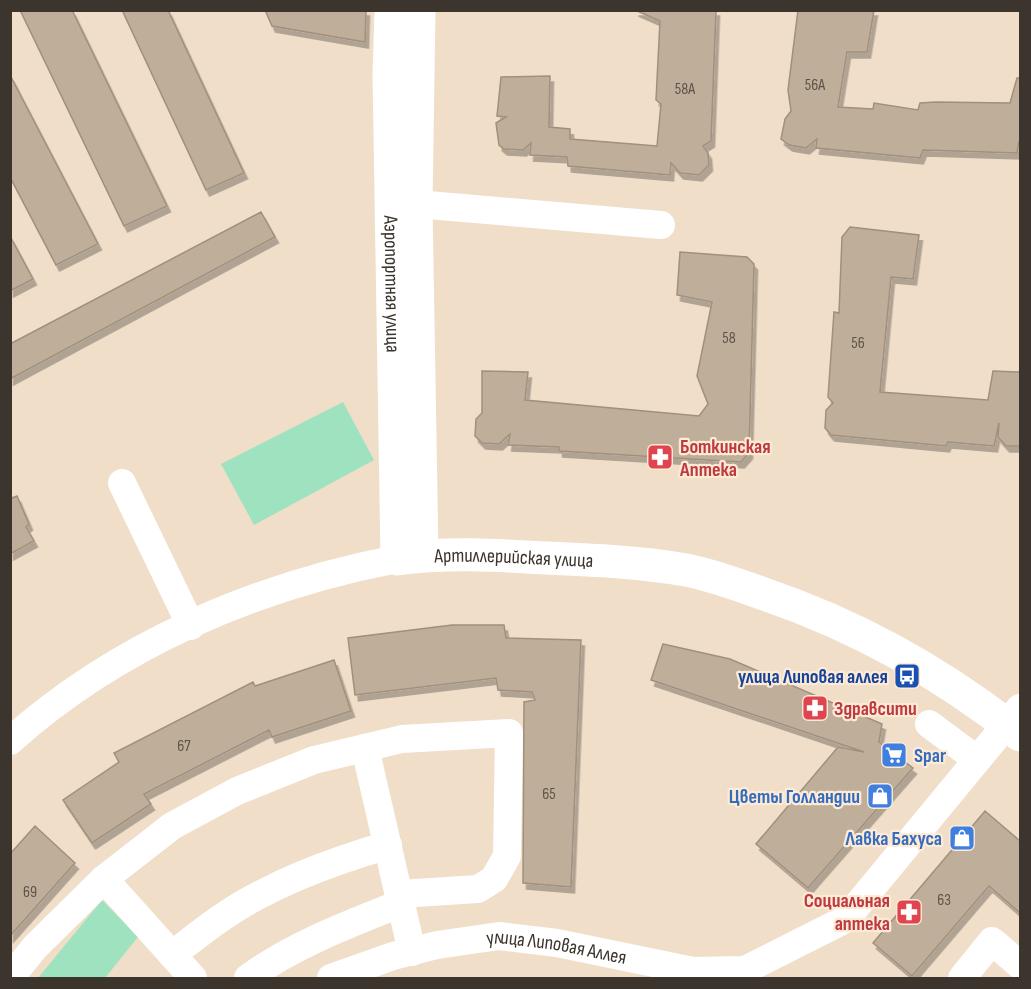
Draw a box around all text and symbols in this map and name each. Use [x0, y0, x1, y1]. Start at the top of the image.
house number: 56А [805, 76, 825, 95]
house number: 58А [675, 80, 695, 99]
street label: Аэропортная улица [378, 214, 405, 353]
house number: 58 [722, 329, 736, 348]
house number: 56 [851, 334, 865, 353]
place label: Боткинская Аптека [679, 435, 771, 482]
pharmacy icon: Боткинская Аптека [645, 442, 675, 472]
street label: Артиллерийская улица [433, 544, 594, 573]
bus stop icon: улица Липовая аллея [892, 661, 922, 691]
place label: улица Липовая аллея [738, 665, 888, 689]
pharmacy icon: Здравсити [800, 693, 830, 723]
place label: Здравсити [834, 697, 917, 721]
house number: 67 [177, 737, 191, 756]
supermarket icon: Spar [879, 740, 909, 770]
place label: Spar [914, 744, 946, 768]
shop icon: Цветы Голландии [865, 781, 895, 811]
house number: 65 [542, 785, 556, 804]
place label: Цветы Голландии [729, 785, 860, 809]
shop icon: Лавка Бахуса [947, 823, 977, 853]
place label: Лавка Бахуса [844, 827, 942, 851]
house number: 69 [23, 883, 37, 902]
place label: Социальная аптека [804, 889, 890, 936]
house number: 63 [937, 891, 951, 910]
pharmacy icon: Социальная аптека [894, 897, 924, 927]
street label: улица Липовая Аллея [485, 925, 629, 970]

